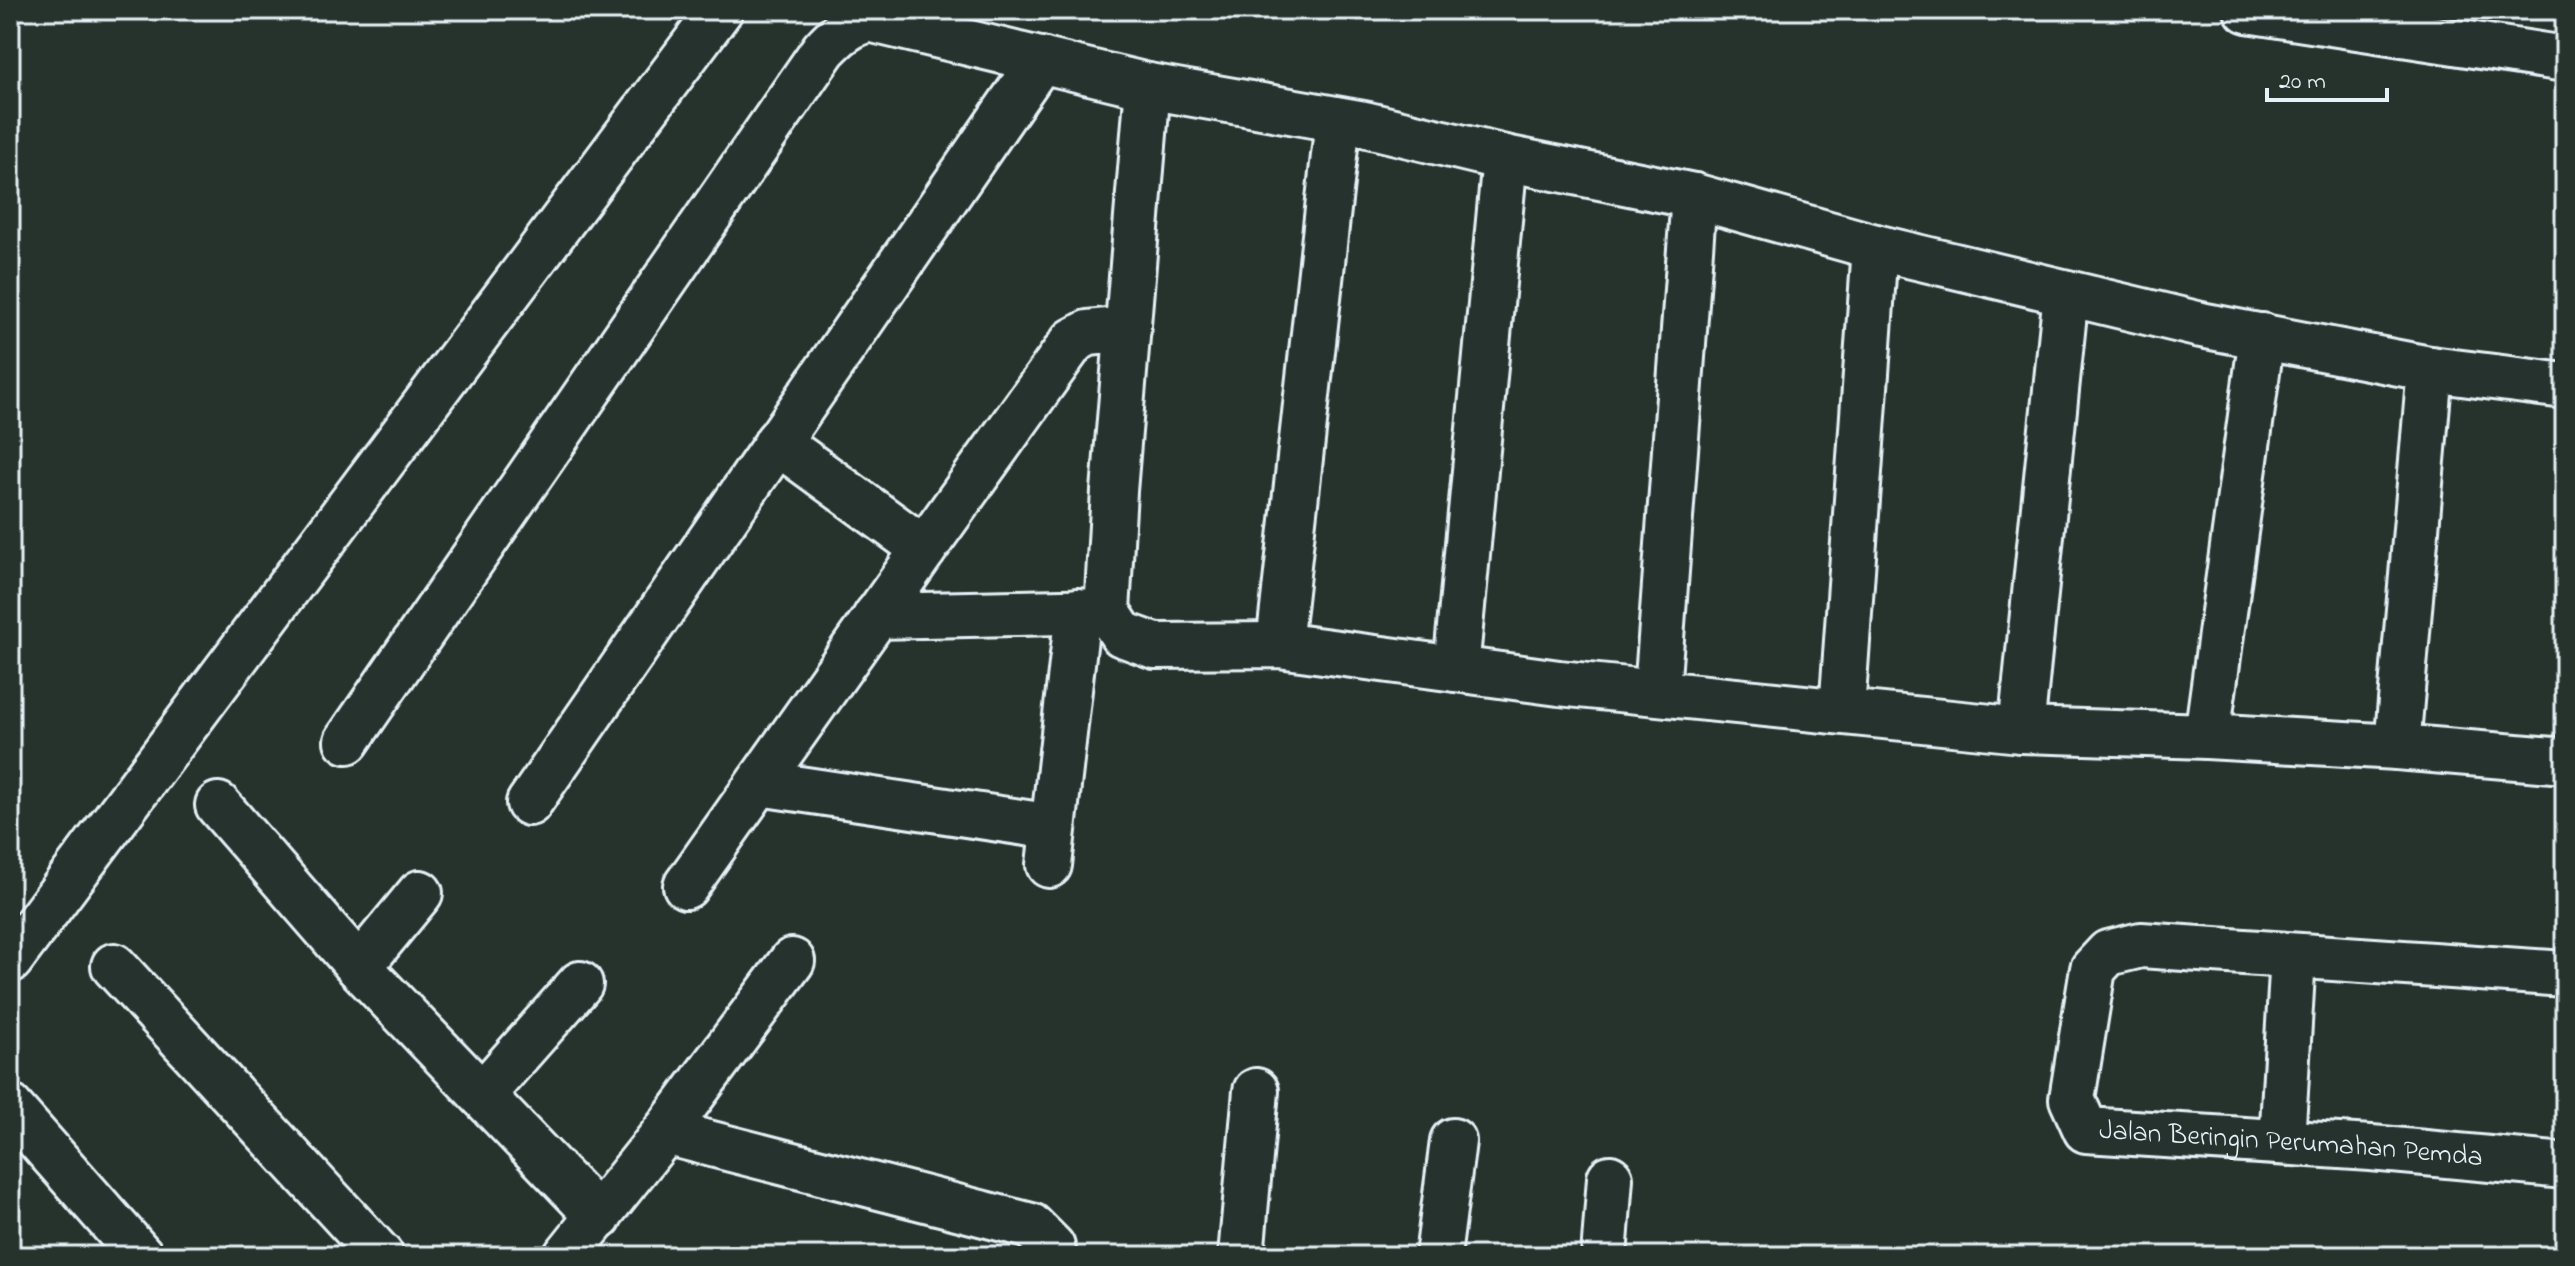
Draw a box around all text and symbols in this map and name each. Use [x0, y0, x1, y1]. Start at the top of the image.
scale bar [2267, 52, 2387, 102]
text: 20 m [2279, 65, 2326, 100]
street label: Jalan Beringin Perumahan Pemda [2098, 1110, 2484, 1179]

